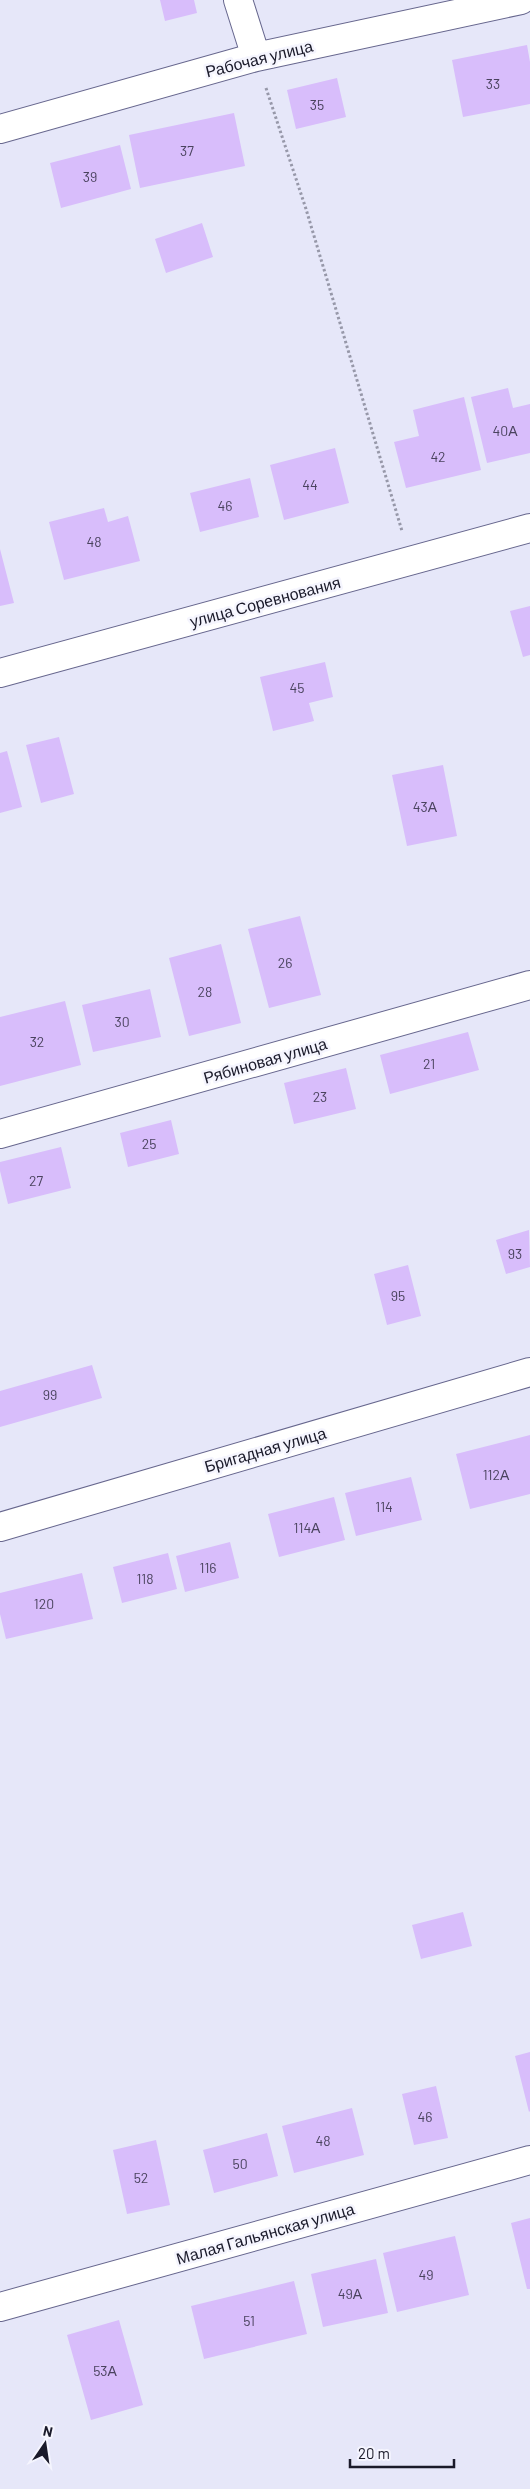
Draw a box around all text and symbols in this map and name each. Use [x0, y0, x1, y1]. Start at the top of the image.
street label: Рабочая улица [203, 35, 315, 81]
house number: 33 [486, 75, 500, 92]
house number: 35 [310, 96, 324, 113]
house number: 37 [180, 142, 194, 159]
house number: 39 [83, 168, 97, 185]
house number: 40А [493, 422, 518, 439]
house number: 42 [430, 448, 446, 465]
house number: 44 [302, 476, 318, 493]
house number: 46 [218, 497, 232, 514]
house number: 48 [86, 533, 102, 550]
street label: улица Соревнования [188, 572, 342, 630]
house number: 45 [290, 679, 304, 696]
house number: 43А [413, 798, 438, 815]
house number: 26 [278, 954, 292, 971]
house number: 28 [198, 983, 212, 1000]
house number: 30 [114, 1013, 130, 1030]
house number: 32 [30, 1033, 44, 1050]
street label: Рябиновая улица [201, 1033, 329, 1087]
house number: 21 [423, 1055, 435, 1072]
house number: 23 [313, 1088, 327, 1105]
house number: 25 [142, 1135, 156, 1152]
house number: 27 [29, 1172, 43, 1189]
house number: 93 [508, 1245, 522, 1262]
house number: 95 [391, 1287, 405, 1304]
house number: 99 [43, 1386, 57, 1403]
street label: Бригадная улица [202, 1423, 328, 1475]
house number: 112А [483, 1466, 510, 1483]
house number: 114 [375, 1498, 393, 1515]
house number: 114А [294, 1519, 321, 1536]
house number: 116 [199, 1559, 217, 1576]
house number: 118 [136, 1570, 154, 1587]
house number: 120 [34, 1595, 54, 1612]
house number: 46 [418, 2108, 432, 2125]
house number: 48 [315, 2132, 331, 2149]
house number: 50 [232, 2155, 248, 2172]
house number: 52 [134, 2169, 148, 2186]
street label: Малая Гальянская улица [174, 2198, 356, 2268]
house number: 49 [418, 2266, 434, 2283]
house number: 49А [338, 2285, 363, 2302]
house number: 51 [243, 2312, 255, 2329]
house number: 53А [93, 2362, 118, 2379]
north arrow [20, 2419, 70, 2469]
text: N [42, 2422, 54, 2440]
scale bar [350, 2436, 454, 2468]
text: 20 m [358, 2444, 390, 2462]

